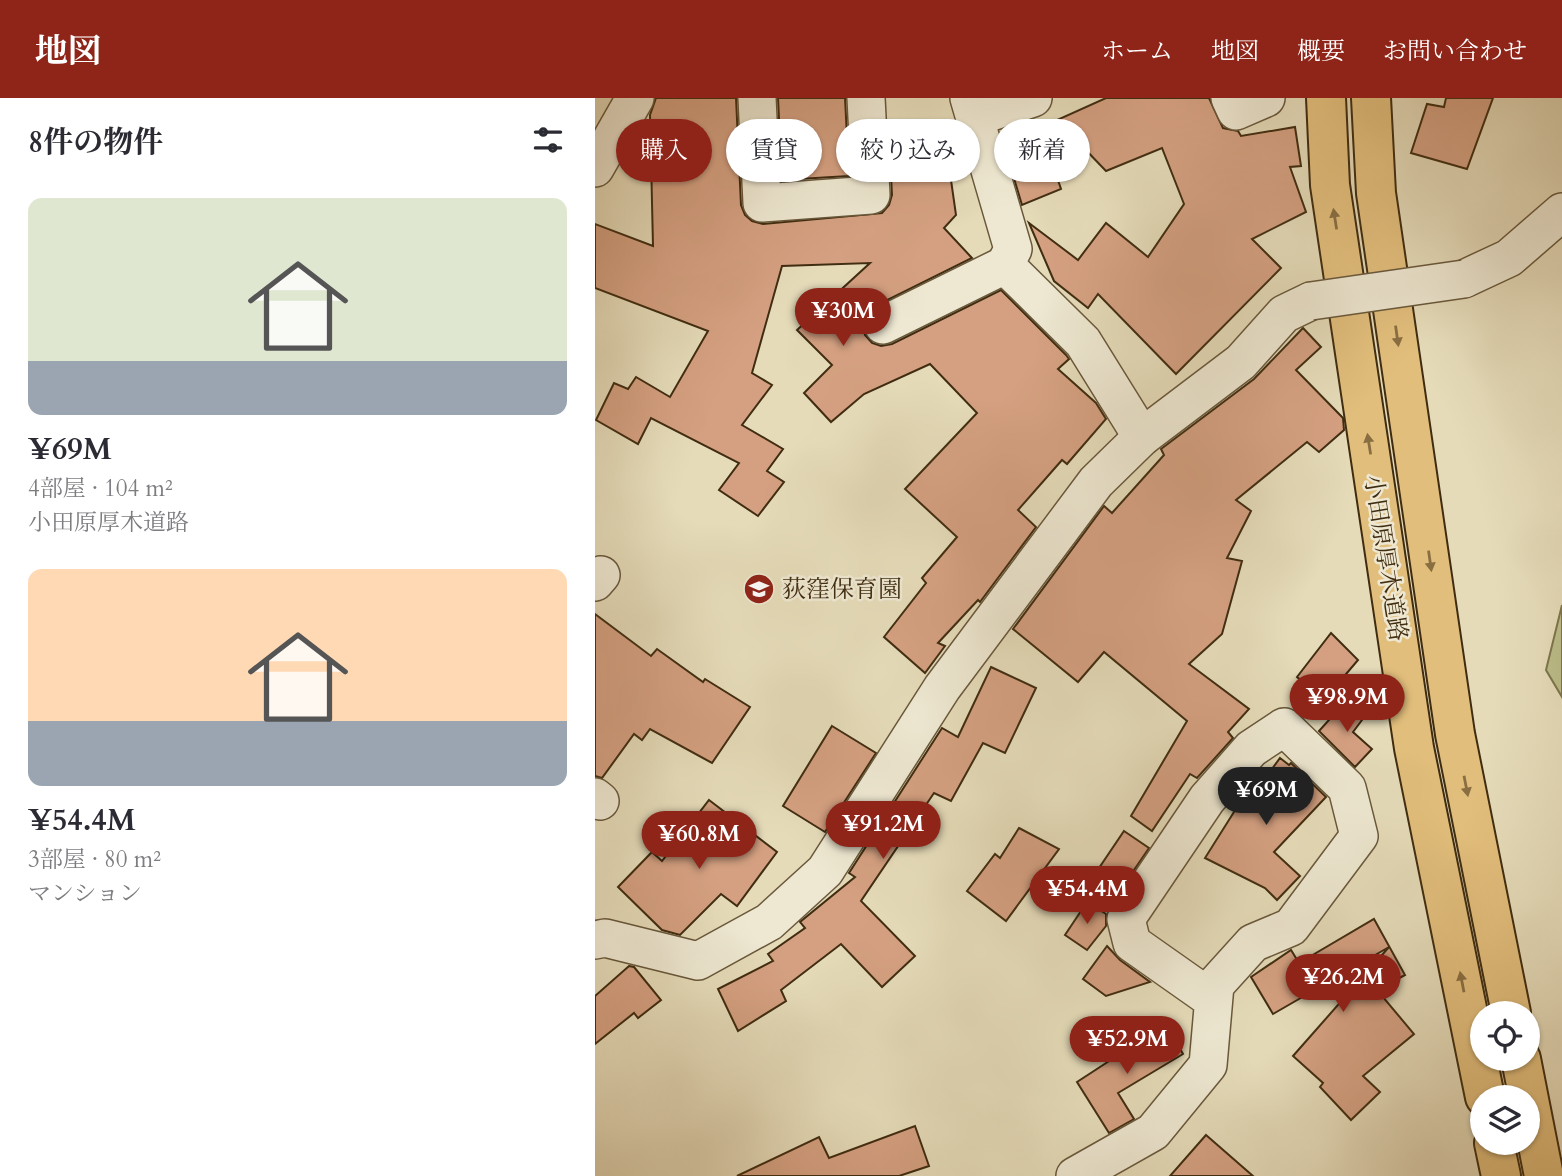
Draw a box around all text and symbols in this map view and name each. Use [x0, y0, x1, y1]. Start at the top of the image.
text: 地図 [35, 29, 101, 74]
text: ホーム [1101, 35, 1173, 68]
text: 地図 [1211, 35, 1259, 68]
text: 概要 [1297, 35, 1345, 68]
text: お問い合わせ [1383, 35, 1527, 68]
chip: 購入 [616, 119, 712, 182]
chip: 賃貸 [726, 119, 822, 182]
chip: 絞り込み [836, 119, 980, 182]
chip: 新着 [994, 119, 1090, 182]
icon: filters [529, 121, 567, 159]
text: 8件の物件 [28, 122, 163, 163]
one-way arrow [1330, 208, 1341, 230]
icon: home [235, 243, 361, 369]
pin: ¥30M [802, 288, 884, 348]
text: ¥30M [811, 295, 875, 326]
one-way arrow [1392, 325, 1403, 347]
text: ¥69M [28, 429, 112, 470]
one-way arrow [1363, 433, 1374, 455]
text: 4部屋 · 104 m² [28, 473, 173, 504]
street label: 小田原厚木道路 [1356, 473, 1415, 644]
text: 小田原厚木道路 [28, 507, 189, 538]
one-way arrow [1425, 550, 1436, 572]
school or university icon: 荻窪保育園 [742, 572, 776, 606]
place label: 荻窪保育園 [782, 573, 902, 606]
icon: home [235, 614, 361, 740]
pin: ¥98.9M [1290, 674, 1404, 734]
text: ¥98.9M [1306, 681, 1388, 712]
pin: ¥69M [1225, 768, 1307, 827]
text: ¥69M [1234, 774, 1298, 805]
one-way arrow [1460, 775, 1471, 797]
text: ¥54.4M [28, 800, 136, 841]
pin: ¥91.2M [826, 802, 940, 861]
text: ¥91.2M [842, 808, 924, 839]
pin: ¥60.8M [642, 812, 756, 871]
text: ¥60.8M [658, 818, 740, 849]
text: 3部屋 · 80 m² [28, 844, 161, 875]
pin: ¥54.4M [1030, 866, 1144, 926]
text: ¥54.4M [1046, 873, 1128, 904]
text: マンション [28, 878, 142, 909]
pin: ¥26.2M [1286, 954, 1400, 1014]
text: ¥26.2M [1302, 961, 1384, 992]
one-way arrow [1456, 971, 1467, 993]
map controls [1470, 1001, 1540, 1155]
button: locate [1470, 1001, 1540, 1071]
pin: ¥52.9M [1070, 1016, 1184, 1076]
text: ¥52.9M [1086, 1023, 1168, 1054]
button: layers [1470, 1085, 1540, 1155]

